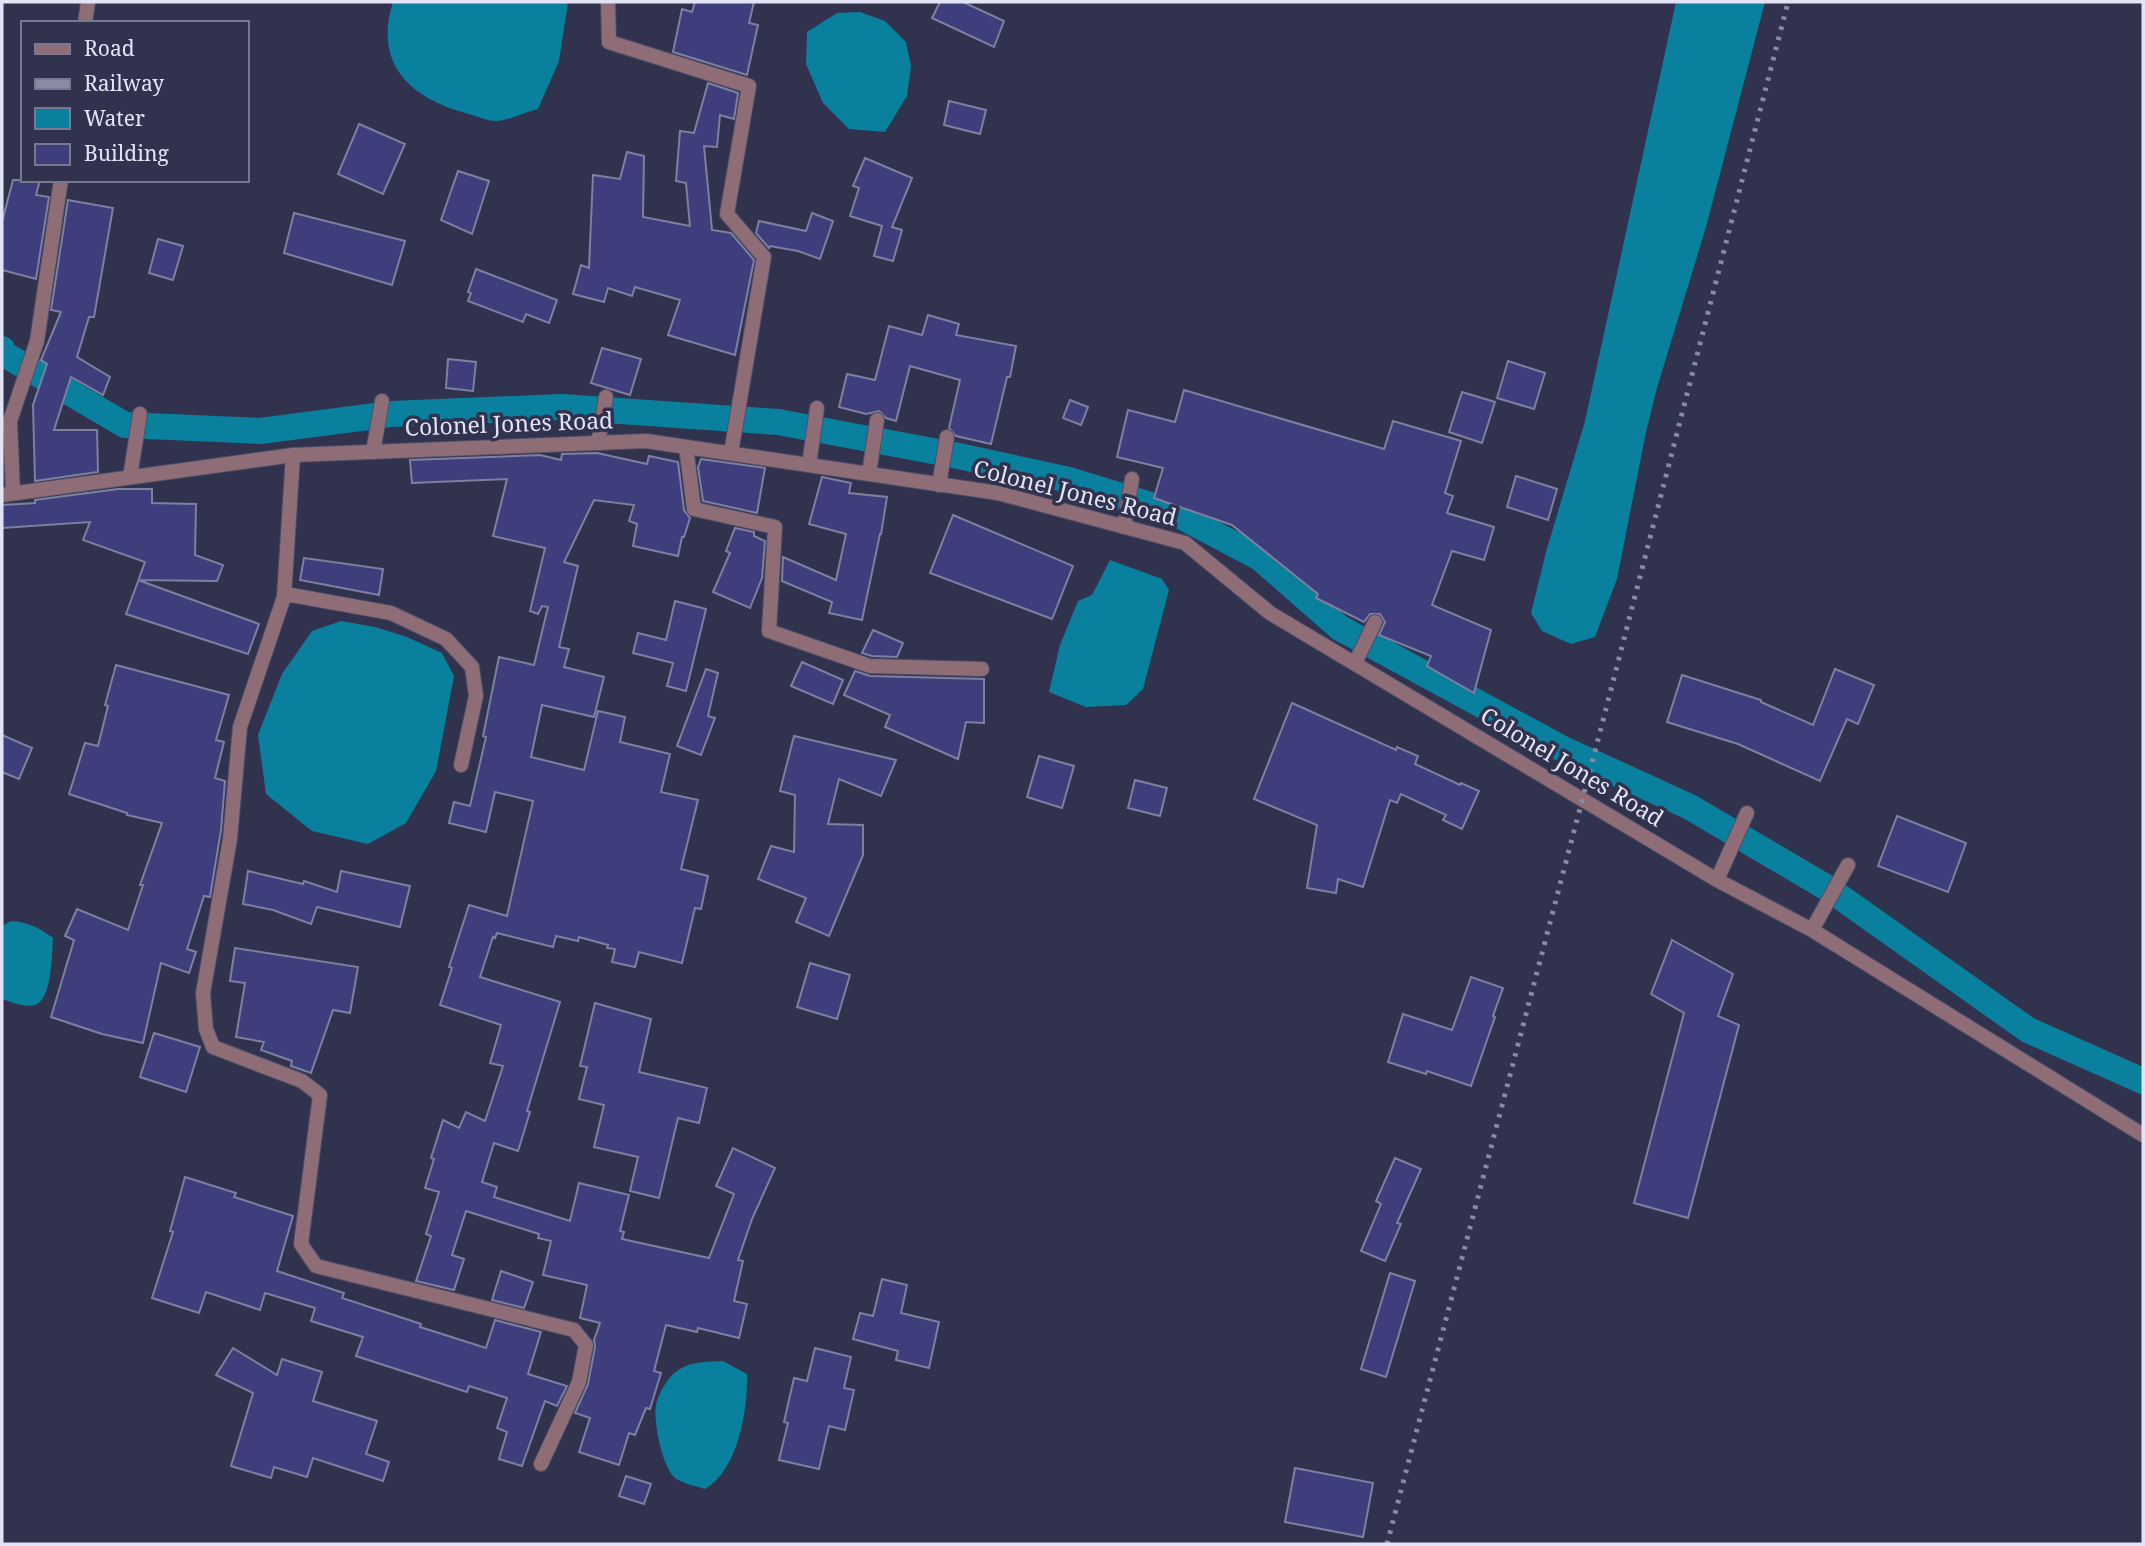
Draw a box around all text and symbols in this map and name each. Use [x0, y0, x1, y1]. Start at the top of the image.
legend [21, 21, 248, 182]
text: Road [84, 34, 135, 62]
text: Railway [84, 69, 164, 97]
text: Water [84, 104, 145, 132]
text: Building [84, 139, 169, 167]
street label: Colonel Jones Road [404, 403, 614, 443]
street label: Colonel Jones Road [970, 451, 1180, 533]
street label: Colonel Jones Road [1475, 699, 1670, 834]

